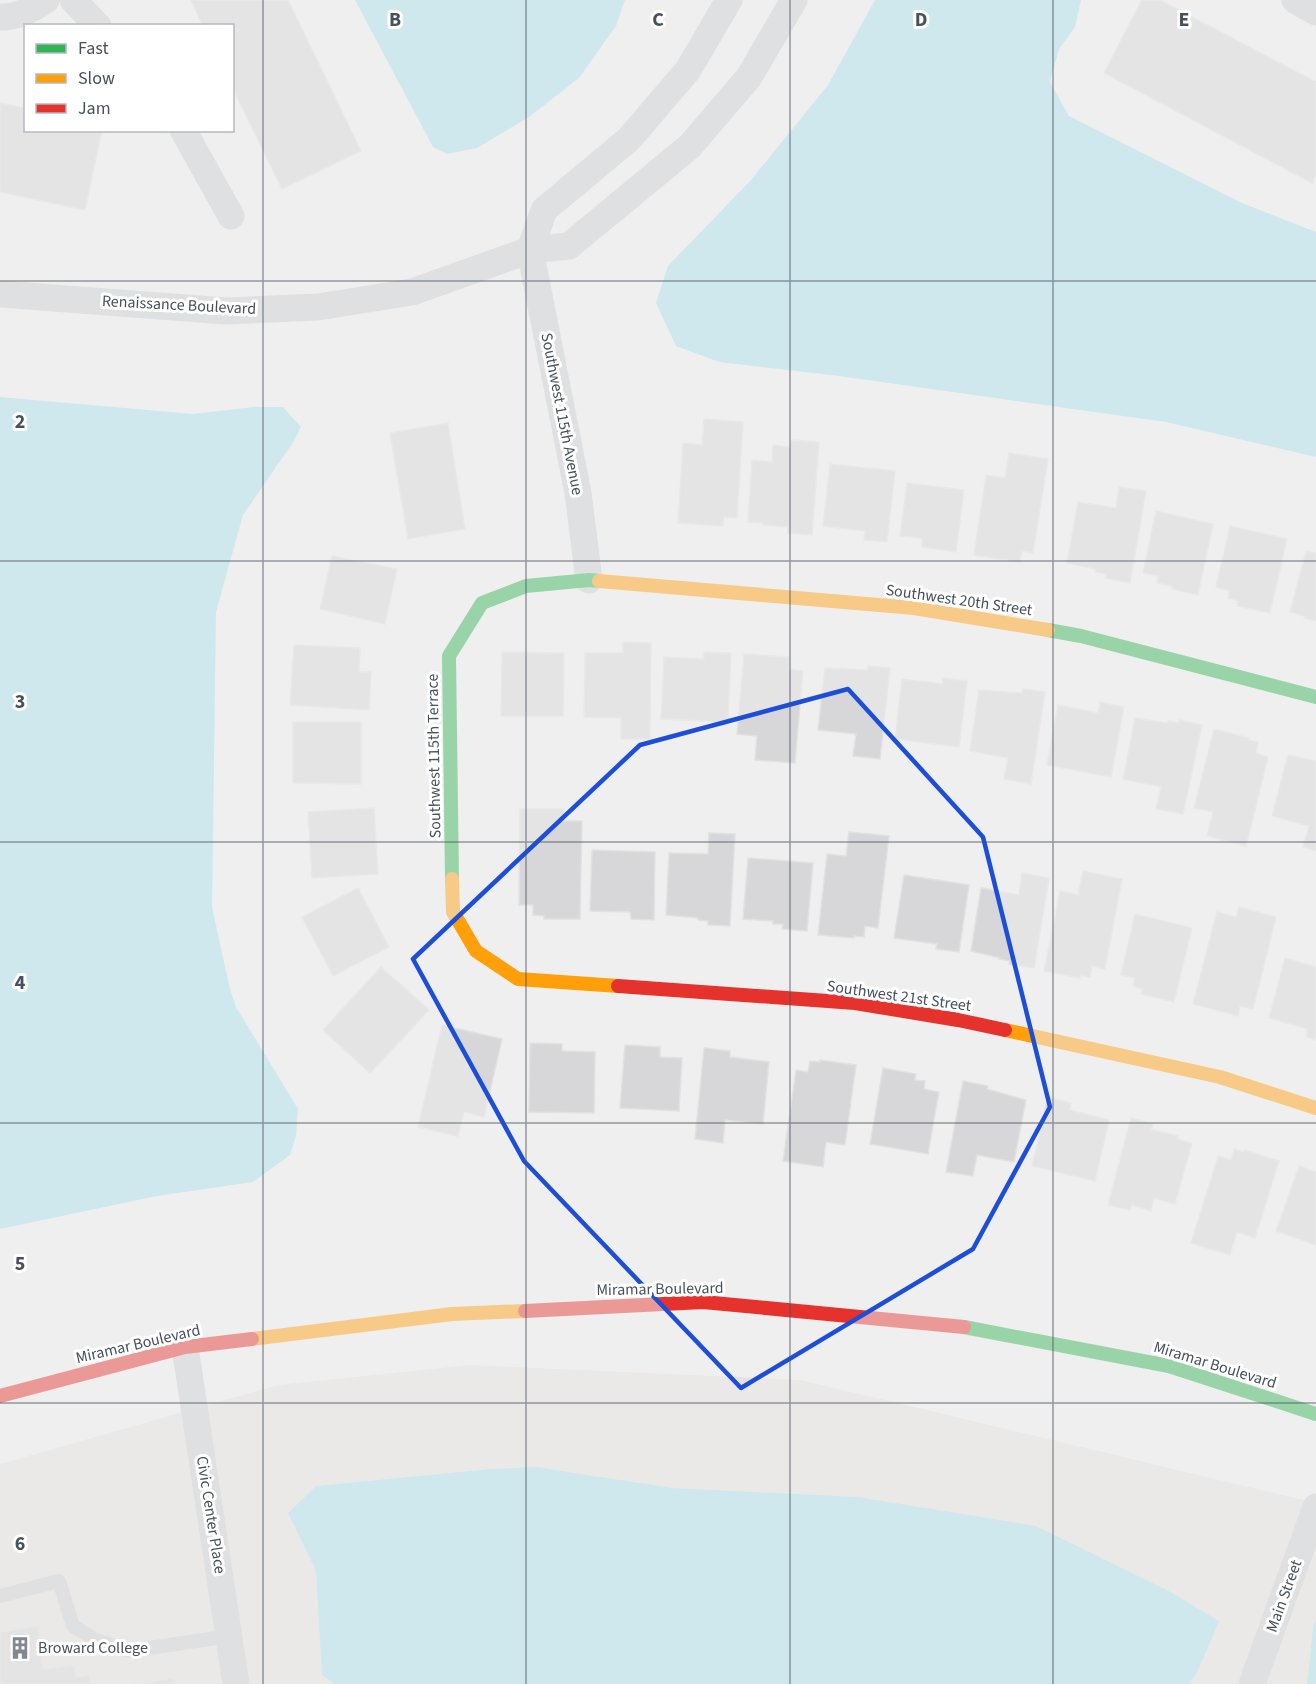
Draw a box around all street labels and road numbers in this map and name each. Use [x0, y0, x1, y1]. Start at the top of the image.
street label: Renaissance Boulevard [101, 290, 257, 320]
street label: Southwest 115th Avenue [535, 331, 589, 497]
street label: Southwest 20th Street [884, 579, 1034, 621]
street label: Southwest 115th Terrace [422, 673, 446, 839]
street label: Southwest 21st Street [825, 975, 973, 1017]
street label: Miramar Boulevard [596, 1277, 724, 1301]
street label: Miramar Boulevard [74, 1319, 202, 1369]
street label: Miramar Boulevard [1151, 1336, 1279, 1394]
street label: Civic Center Place [191, 1455, 231, 1575]
street label: Main Street [1261, 1556, 1307, 1635]

